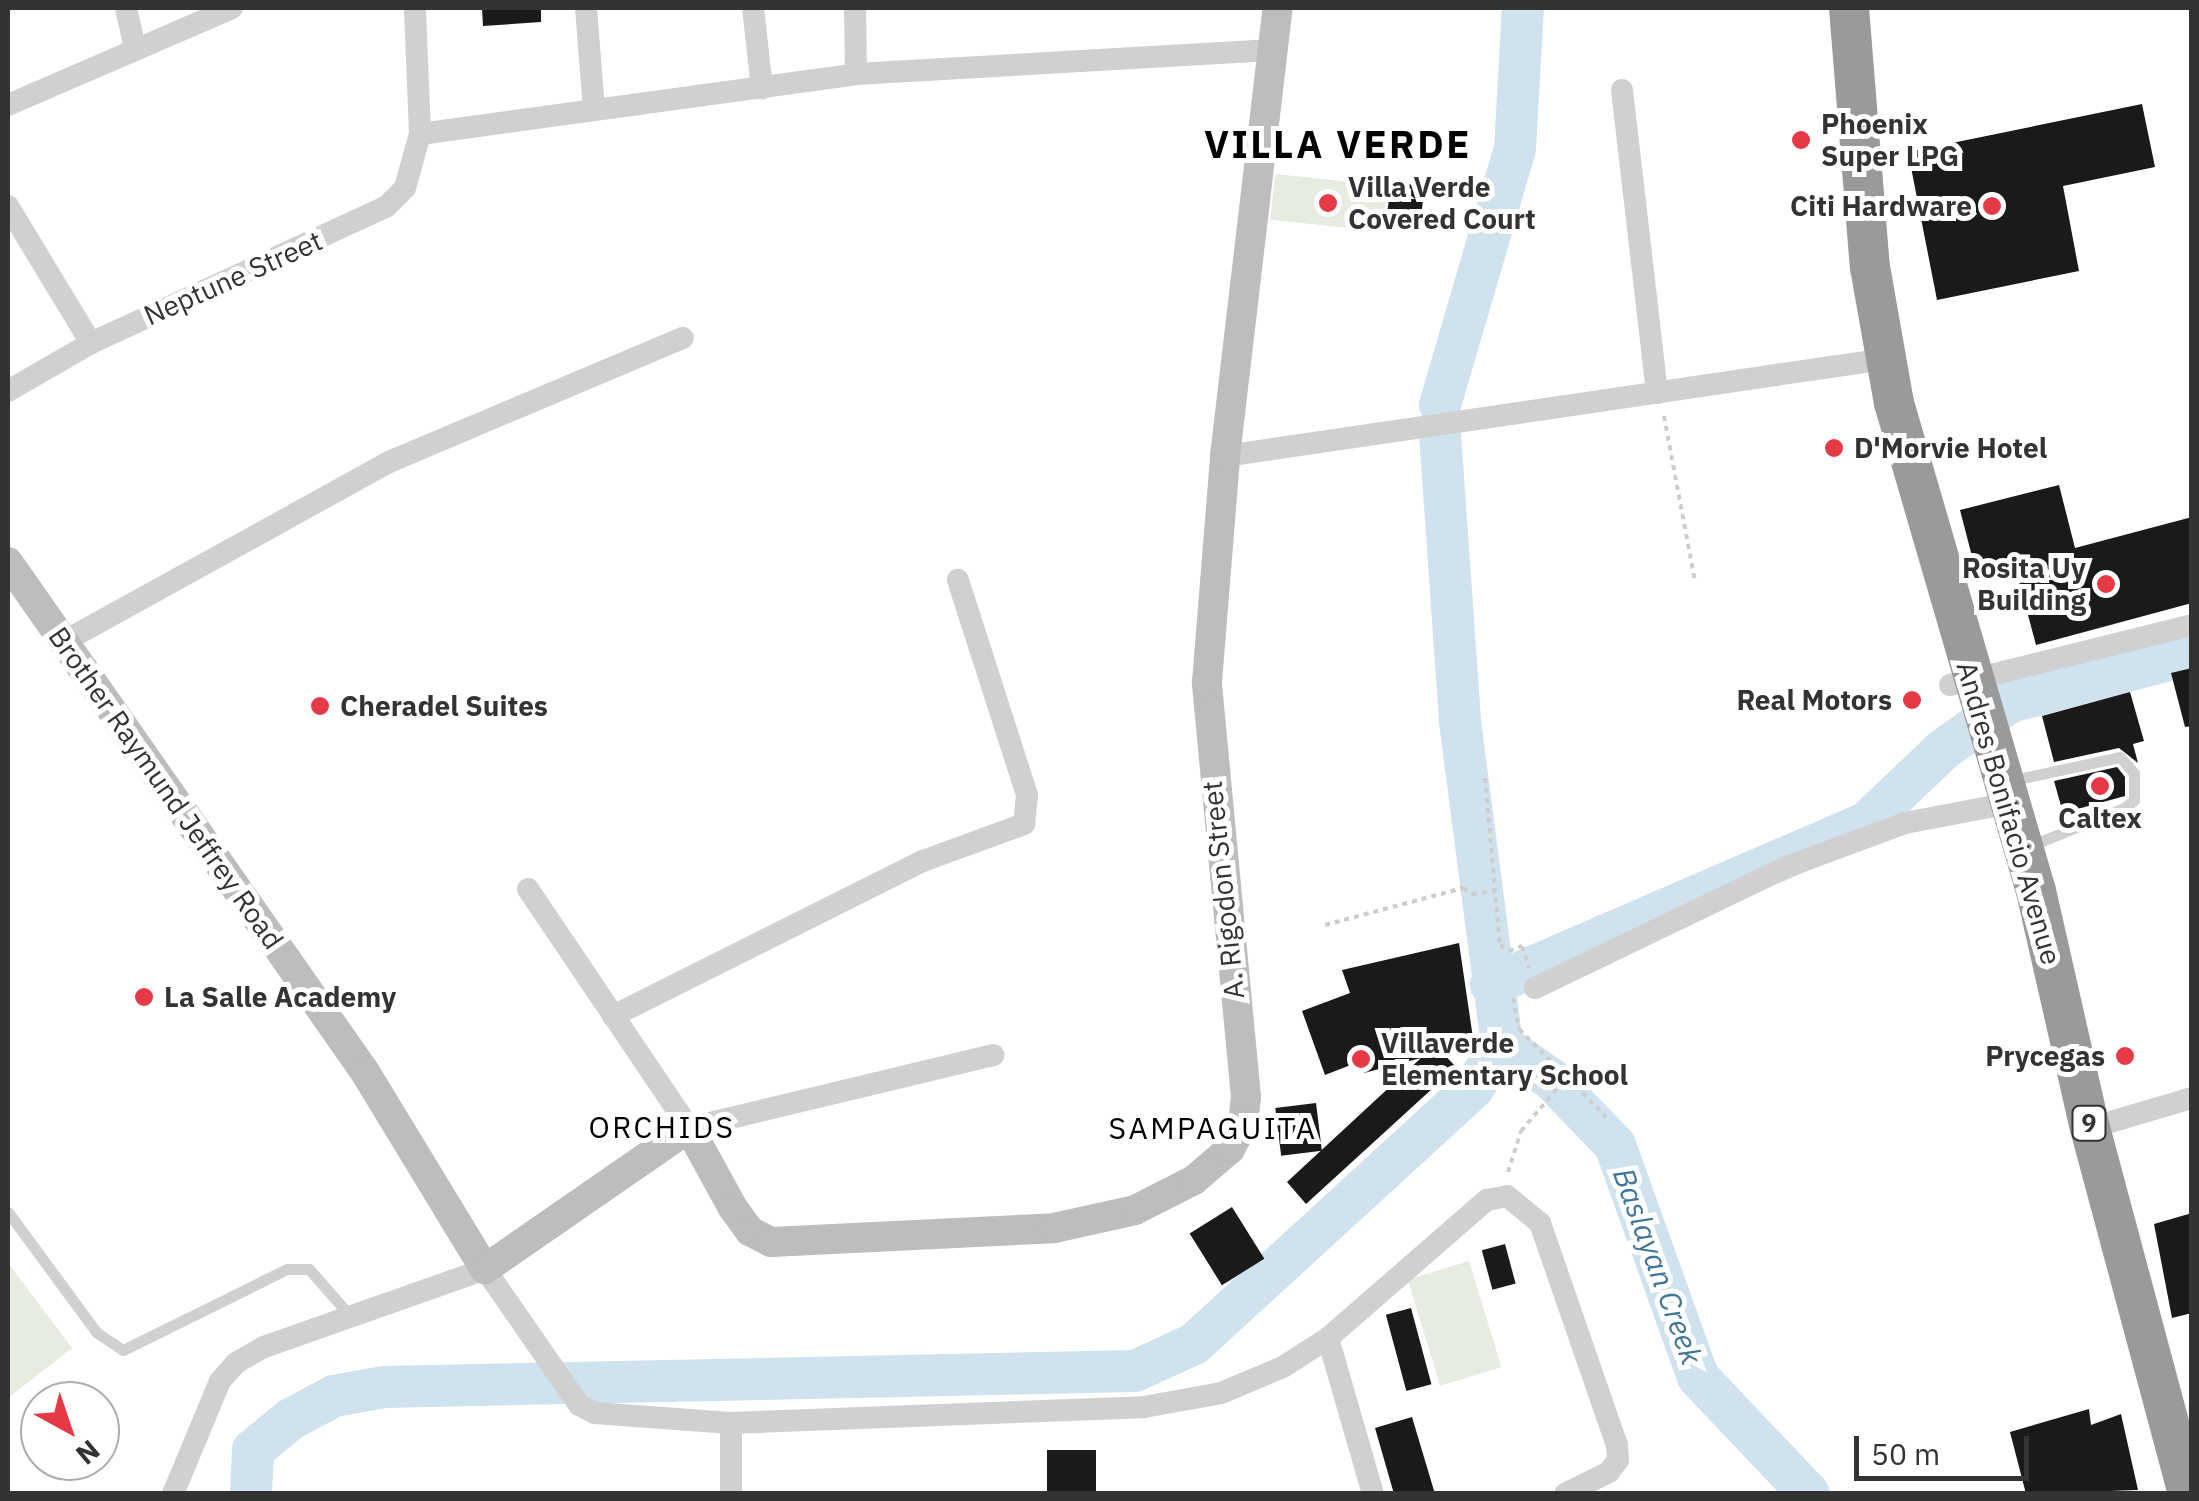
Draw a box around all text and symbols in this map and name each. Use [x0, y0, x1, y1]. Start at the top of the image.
place label: Phoenix Super LPG [1821, 107, 1959, 173]
district label: VILLA VERDE [1204, 121, 1472, 167]
marker: Phoenix Super LPG [1790, 129, 1812, 151]
place label: Villa Verde Covered Court [1348, 170, 1536, 236]
place label: Citi Hardware [1790, 189, 1972, 223]
marker: Villa Verde Covered Court [1317, 192, 1339, 214]
marker: Citi Hardware [1981, 195, 2003, 217]
street label: Neptune Street [139, 224, 327, 332]
place label: D'Morvie Hotel [1854, 431, 2047, 465]
marker: D'Morvie Hotel [1823, 437, 1845, 459]
place label: Rosita Uy Building [1962, 551, 2086, 617]
marker: Rosita Uy Building [2095, 573, 2117, 595]
street label: Brother Raymund Jeffrey Road [42, 620, 290, 956]
street label: Andres Bonifacio Avenue [1950, 658, 2068, 968]
place label: Real Motors [1736, 683, 1892, 717]
place label: Cheradel Suites [340, 689, 548, 723]
marker: Real Motors [1901, 689, 1923, 711]
marker: Cheradel Suites [309, 695, 331, 717]
marker: Caltex [2089, 775, 2111, 797]
street label: A. Rigodon Street [1195, 779, 1251, 1001]
place label: Caltex [2058, 801, 2142, 835]
place label: La Salle Academy [164, 980, 396, 1014]
marker: La Salle Academy [133, 986, 155, 1008]
place label: Villaverde Elementary School [1381, 1026, 1628, 1092]
place label: Prycegas [1985, 1039, 2105, 1073]
marker: Prycegas [2114, 1045, 2136, 1067]
marker: Villaverde Elementary School [1350, 1048, 1372, 1070]
road number: 9 [2072, 1103, 2106, 1143]
district label: ORCHIDS [588, 1109, 736, 1145]
district label: SAMPAGUITA [1108, 1110, 1318, 1146]
water label: Baslayan Creek [1606, 1163, 1710, 1369]
north arrow [20, 1381, 120, 1481]
scale bar [1859, 1416, 2034, 1478]
text: N [69, 1432, 108, 1474]
text: 50 m [1871, 1434, 1940, 1473]

